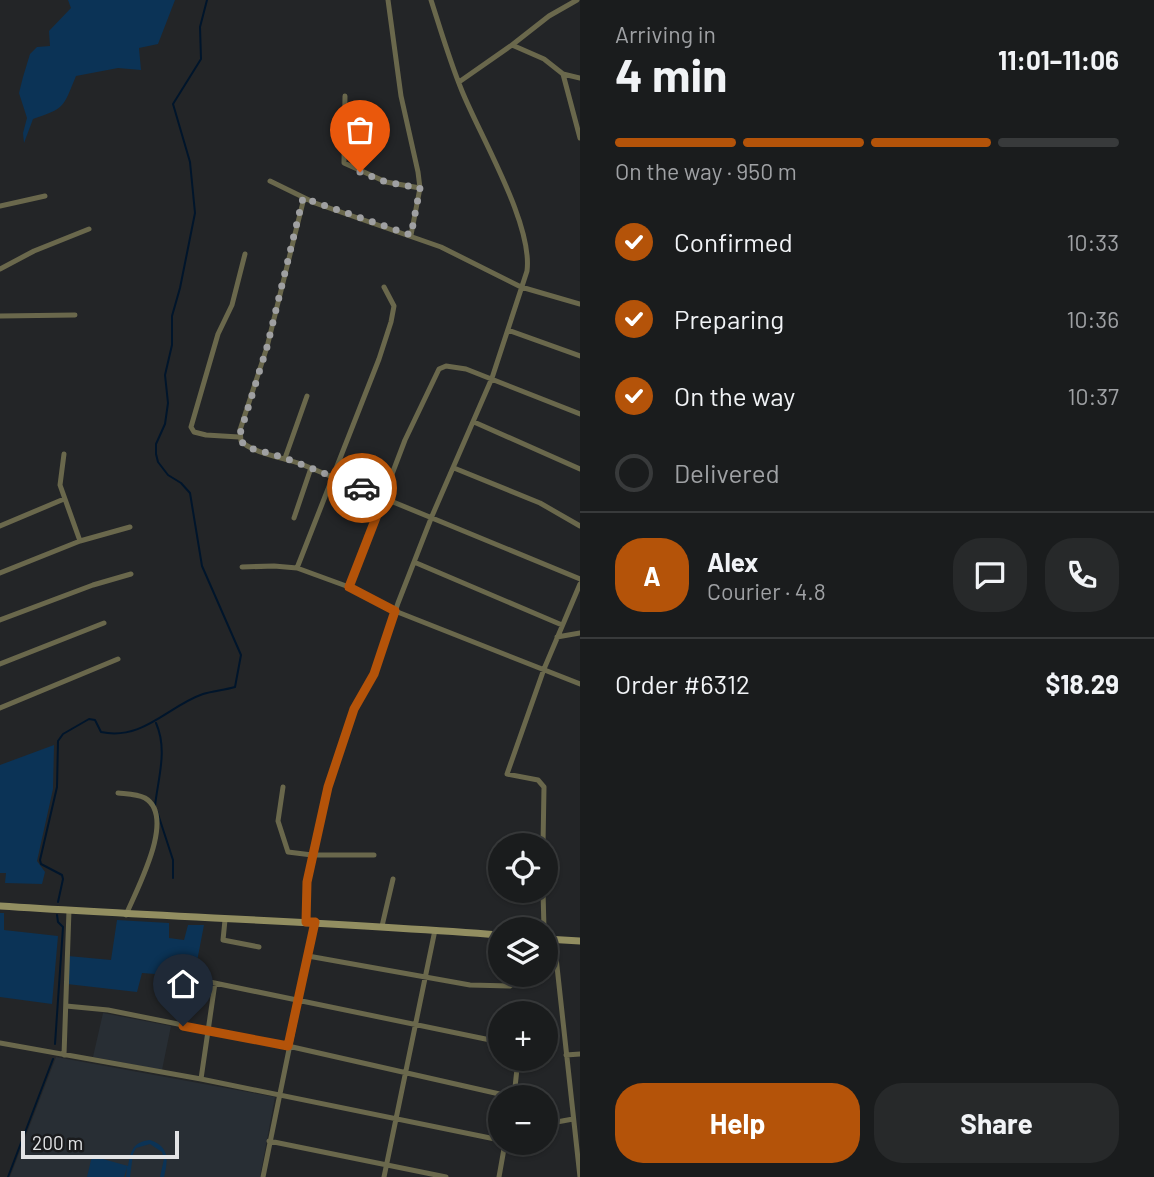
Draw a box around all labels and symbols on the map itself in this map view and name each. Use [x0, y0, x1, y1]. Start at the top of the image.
pin [330, 100, 390, 172]
courier [327, 453, 397, 523]
pin [153, 954, 213, 1026]
scale bar [21, 1128, 178, 1160]

